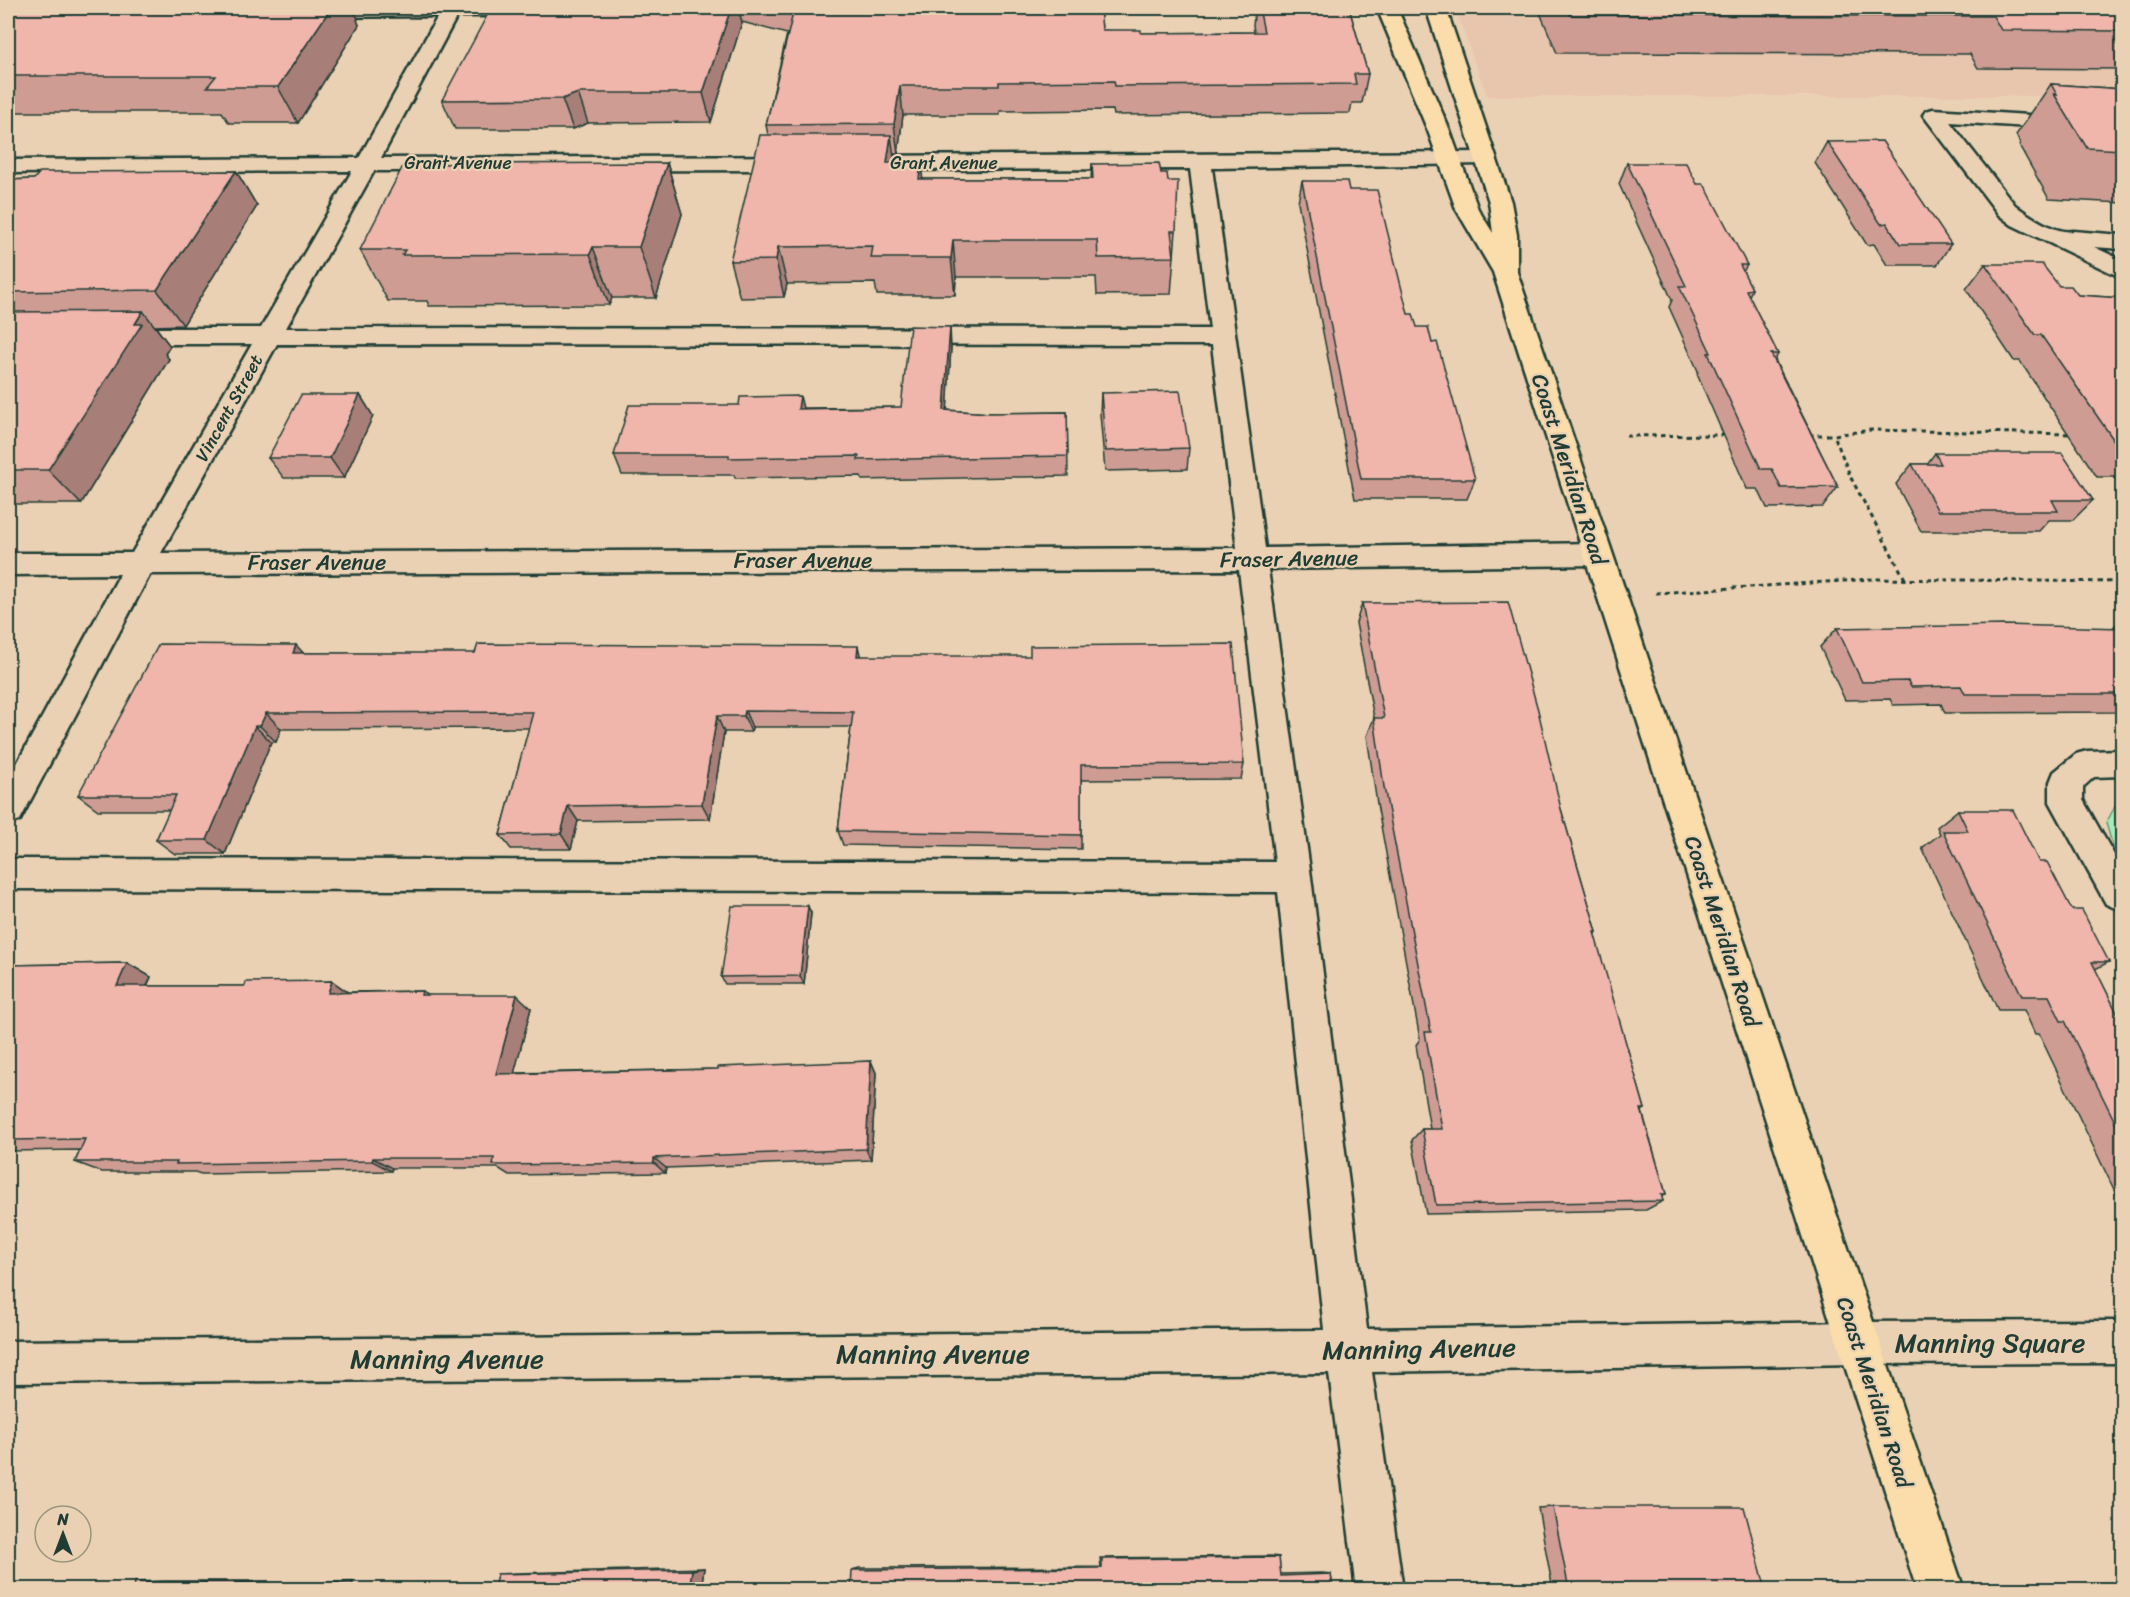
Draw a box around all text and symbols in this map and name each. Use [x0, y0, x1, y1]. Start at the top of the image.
street label: Grant Avenue [404, 147, 512, 179]
street label: Grant Avenue [890, 147, 998, 179]
street label: Vincent Street [186, 348, 272, 468]
street label: Coast Meridian Road [1520, 368, 1619, 571]
street label: Fraser Avenue [1219, 538, 1359, 579]
street label: Fraser Avenue [734, 541, 872, 580]
street label: Fraser Avenue [248, 543, 386, 582]
street label: Coast Meridian Road [1673, 830, 1772, 1033]
street label: Coast Meridian Road [1825, 1291, 1924, 1494]
street label: Manning Square [1895, 1319, 2085, 1367]
street label: Manning Avenue [1322, 1323, 1516, 1375]
street label: Manning Avenue [836, 1330, 1030, 1378]
street label: Manning Avenue [350, 1335, 544, 1383]
north arrow [33, 1504, 93, 1564]
text: N [56, 1505, 69, 1534]

